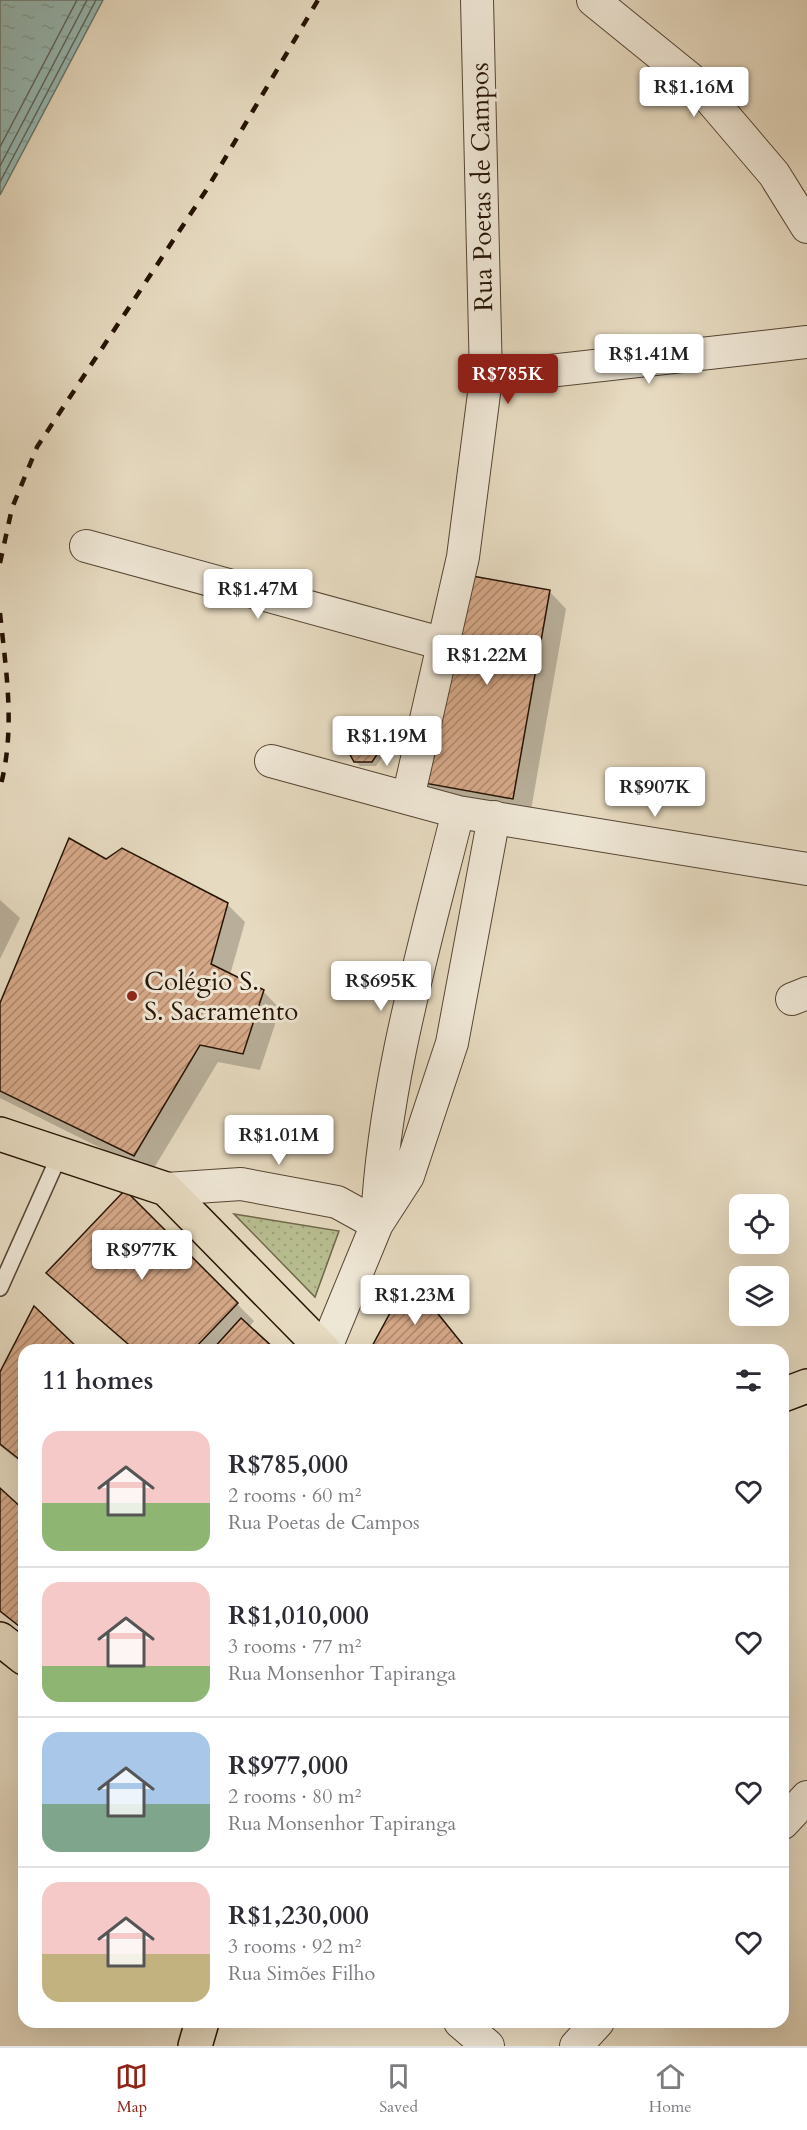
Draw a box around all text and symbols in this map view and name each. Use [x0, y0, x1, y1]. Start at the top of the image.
street label: Rua Poetas de Campos [462, 62, 501, 312]
pin: R$1.16M [639, 67, 749, 118]
text: R$1.16M [654, 73, 734, 100]
pin: R$1.41M [594, 334, 704, 385]
text: R$1.41M [609, 340, 689, 367]
pin: R$785K [459, 354, 557, 405]
text: R$785K [472, 360, 544, 387]
pin: R$1.47M [203, 569, 313, 620]
text: R$1.47M [218, 575, 298, 602]
pin: R$1.22M [432, 635, 542, 686]
text: R$1.22M [447, 641, 527, 668]
pin: R$1.19M [332, 716, 442, 767]
text: R$1.19M [347, 722, 427, 749]
pin: R$907K [606, 767, 704, 818]
text: R$907K [619, 773, 691, 800]
pin: R$695K [332, 961, 430, 1012]
place label: Colégio S. S. Sacramento [144, 964, 298, 1029]
text: R$695K [345, 967, 417, 994]
marker: Colégio S. S. Sacramento [125, 989, 139, 1003]
pin: R$1.01M [224, 1115, 334, 1166]
text: R$1.01M [239, 1121, 319, 1148]
map controls [729, 1194, 789, 1326]
button: locate [729, 1194, 789, 1254]
pin: R$977K [93, 1230, 191, 1281]
text: R$977K [106, 1236, 178, 1263]
button: layers [729, 1266, 789, 1326]
pin: R$1.23M [360, 1275, 470, 1326]
text: R$1.23M [375, 1281, 455, 1308]
text: 11 homes [42, 1363, 153, 1398]
icon: filters [732, 1364, 765, 1397]
text: R$785,000 [228, 1447, 348, 1482]
icon: home [90, 1455, 162, 1527]
icon: heart [732, 1475, 765, 1508]
text: 2 rooms · 60 m² [228, 1482, 361, 1509]
text: Rua Poetas de Campos [228, 1509, 420, 1536]
text: R$1,010,000 [228, 1598, 369, 1633]
icon: home [90, 1606, 162, 1678]
icon: heart [732, 1626, 765, 1659]
text: 3 rooms · 77 m² [228, 1633, 361, 1660]
text: Rua Monsenhor Tapiranga [228, 1660, 456, 1687]
text: R$977,000 [228, 1748, 348, 1783]
icon: home [90, 1756, 162, 1828]
icon: heart [732, 1776, 765, 1809]
text: 2 rooms · 80 m² [228, 1783, 361, 1810]
text: Rua Monsenhor Tapiranga [228, 1810, 456, 1837]
text: R$1,230,000 [228, 1898, 369, 1933]
icon: home [90, 1906, 162, 1978]
icon: heart [732, 1926, 765, 1959]
text: 3 rooms · 92 m² [228, 1933, 361, 1960]
text: Rua Simões Filho [228, 1960, 375, 1987]
tab: Map [115, 2060, 148, 2118]
tab: Saved [379, 2060, 418, 2118]
tab: Home [649, 2060, 692, 2118]

